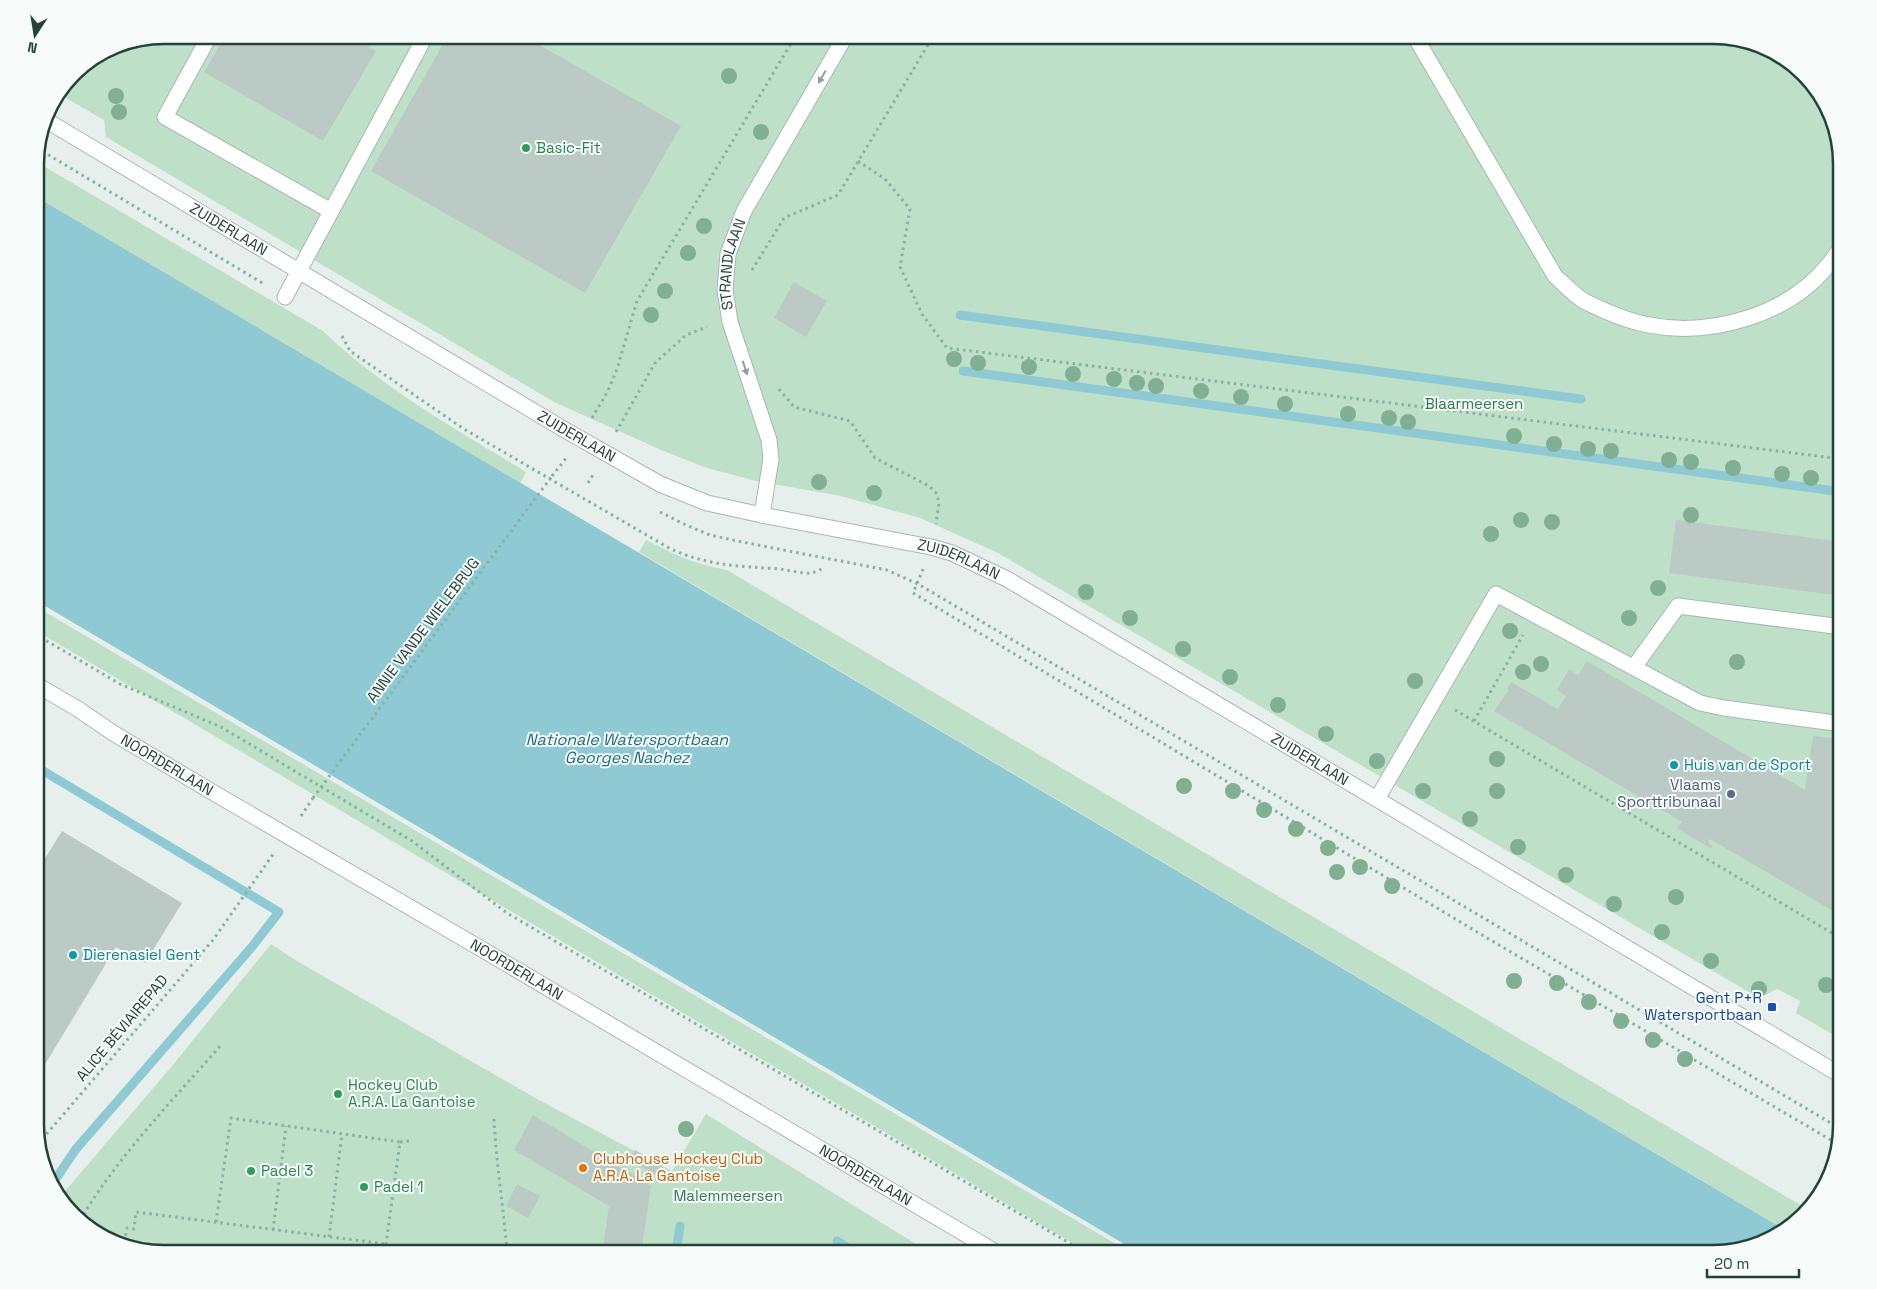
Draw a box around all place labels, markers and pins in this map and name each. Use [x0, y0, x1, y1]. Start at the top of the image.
place label: Basic-Fit [536, 138, 601, 157]
marker: Basic-Fit [520, 142, 532, 154]
place label: Huis van de Sport [1684, 755, 1811, 774]
marker: Huis van de Sport [1668, 759, 1680, 771]
place label: Vlaams Sporttribunaal [1617, 775, 1721, 811]
marker: Vlaams Sporttribunaal [1725, 788, 1737, 800]
place label: Dierenasiel Gent [83, 945, 200, 964]
marker: Dierenasiel Gent [67, 949, 79, 961]
place label: Gent P+R Watersportbaan [1644, 988, 1762, 1024]
marker: Gent P+R Watersportbaan [1766, 1001, 1778, 1013]
place label: Hockey Club A.R.A. La Gantoise [348, 1075, 476, 1111]
marker: Hockey Club A.R.A. La Gantoise [332, 1088, 344, 1100]
place label: Clubhouse Hockey Club A.R.A. La Gantoise [593, 1149, 763, 1185]
place label: Padel 3 [261, 1161, 313, 1180]
marker: Clubhouse Hockey Club A.R.A. La Gantoise [577, 1162, 589, 1174]
marker: Padel 3 [245, 1165, 257, 1177]
place label: Padel 1 [374, 1177, 424, 1196]
marker: Padel 1 [358, 1181, 370, 1193]

